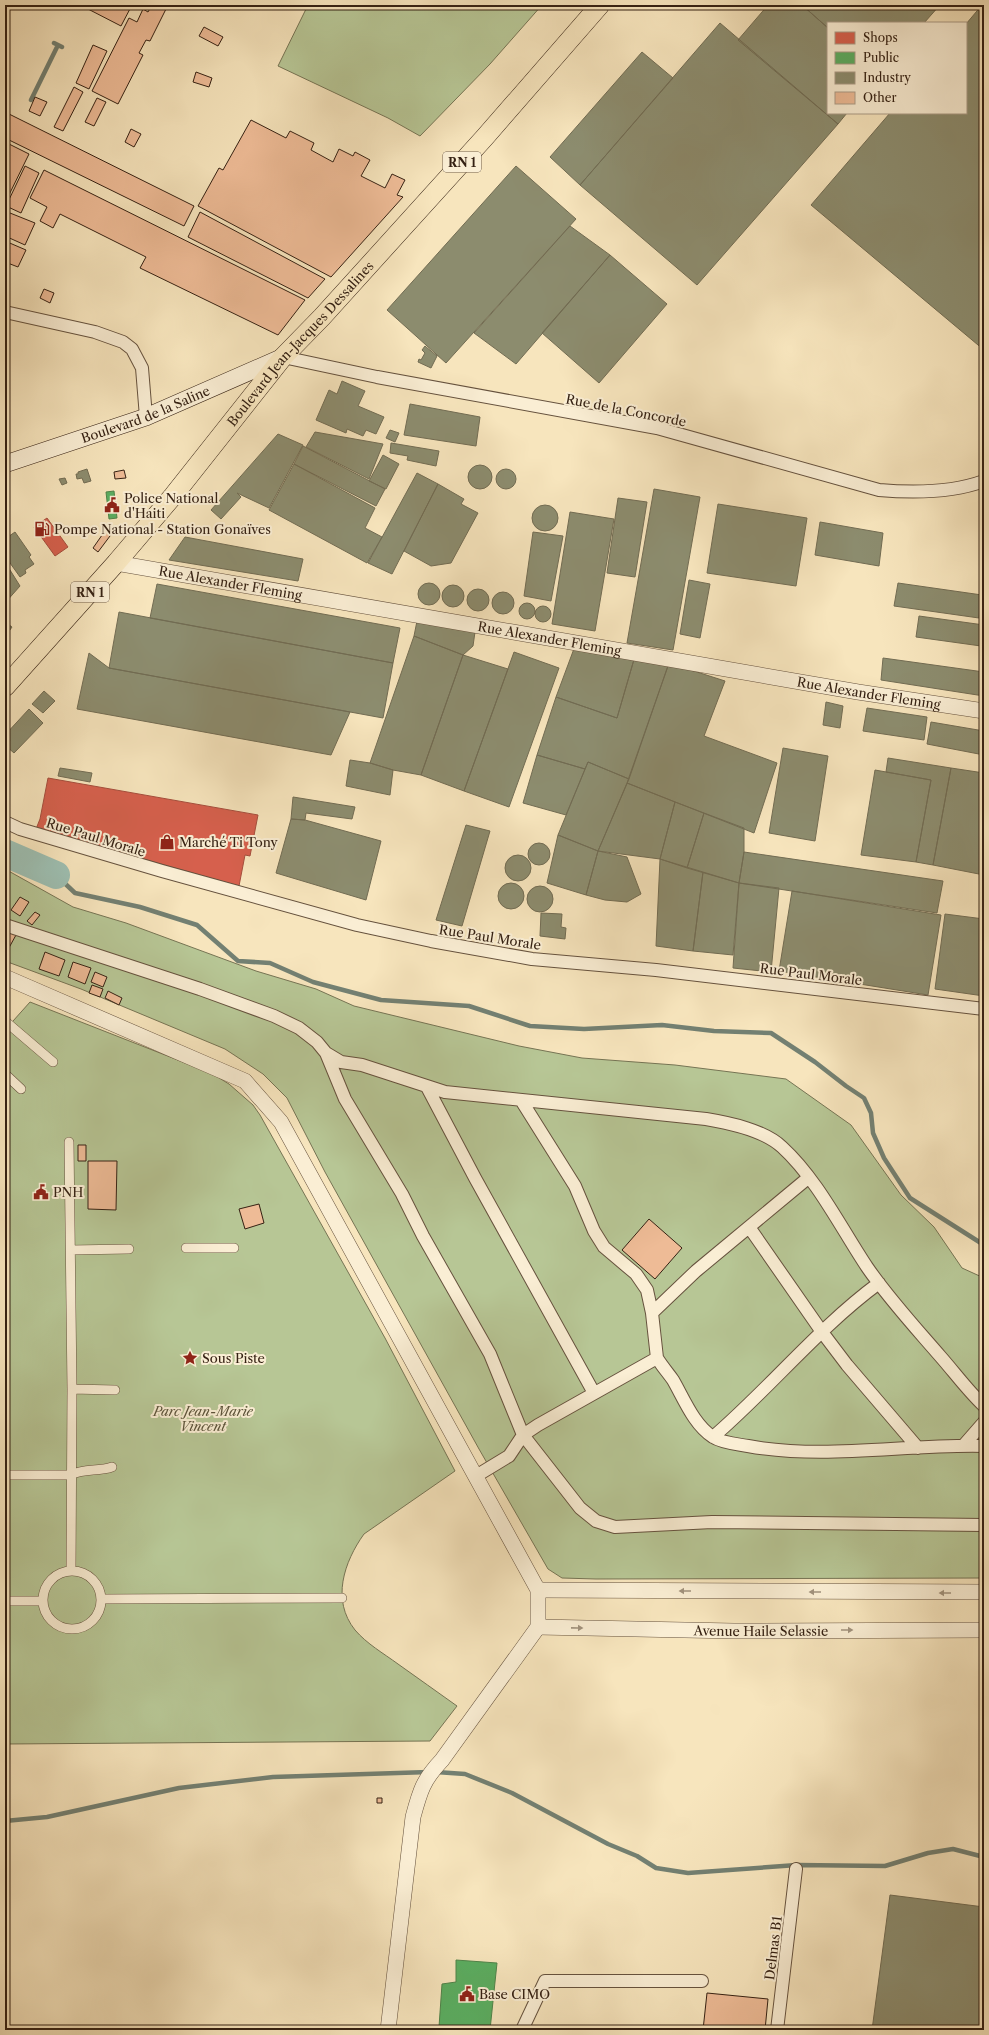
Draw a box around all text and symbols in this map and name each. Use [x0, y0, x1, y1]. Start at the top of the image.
legend [827, 22, 967, 114]
text: Shops [863, 30, 898, 45]
text: Public [863, 50, 899, 65]
text: Industry [863, 70, 911, 85]
text: Other [863, 90, 897, 105]
road number: RN 1 [443, 152, 481, 172]
street label: Boulevard Jean-Jacques Dessalines [223, 258, 377, 429]
street label: Boulevard de la Saline [79, 382, 212, 446]
street label: Rue de la Concorde [564, 390, 688, 430]
place label: Police National d'Haiti [124, 490, 218, 521]
public building icon: Police National d'Haiti [103, 496, 121, 514]
fuel station icon: Pompe National - Station Gonaïves [33, 520, 51, 538]
place label: Pompe National - Station Gonaïves [54, 521, 271, 537]
street label: Rue Alexander Fleming [157, 563, 303, 603]
road number: RN 1 [71, 582, 109, 602]
street label: Rue Alexander Fleming [477, 618, 623, 659]
street label: Rue Alexander Fleming [796, 674, 942, 712]
street label: Rue Paul Morale [44, 814, 148, 860]
shop icon: Marché Ti Tony [158, 833, 176, 851]
place label: Marché Ti Tony [179, 834, 278, 850]
street label: Rue Paul Morale [438, 921, 542, 953]
street label: Rue Paul Morale [759, 960, 863, 988]
public building icon: PNH [32, 1183, 50, 1201]
place label: PNH [53, 1184, 83, 1200]
place icon: Sous Piste [181, 1349, 199, 1367]
place label: Sous Piste [202, 1350, 265, 1366]
park label: Parc Jean-Marie Vincent [152, 1403, 253, 1434]
one-way arrow [678, 1588, 691, 1594]
one-way arrow [808, 1589, 821, 1595]
one-way arrow [938, 1590, 951, 1596]
street label: Avenue Haile Selassie [692, 1622, 828, 1639]
one-way arrow [571, 1624, 583, 1631]
one-way arrow [841, 1627, 853, 1634]
street label: Delmas B1 [761, 1915, 785, 1981]
public building icon: Base CIMO [458, 1985, 476, 2003]
place label: Base CIMO [479, 1986, 550, 2002]

